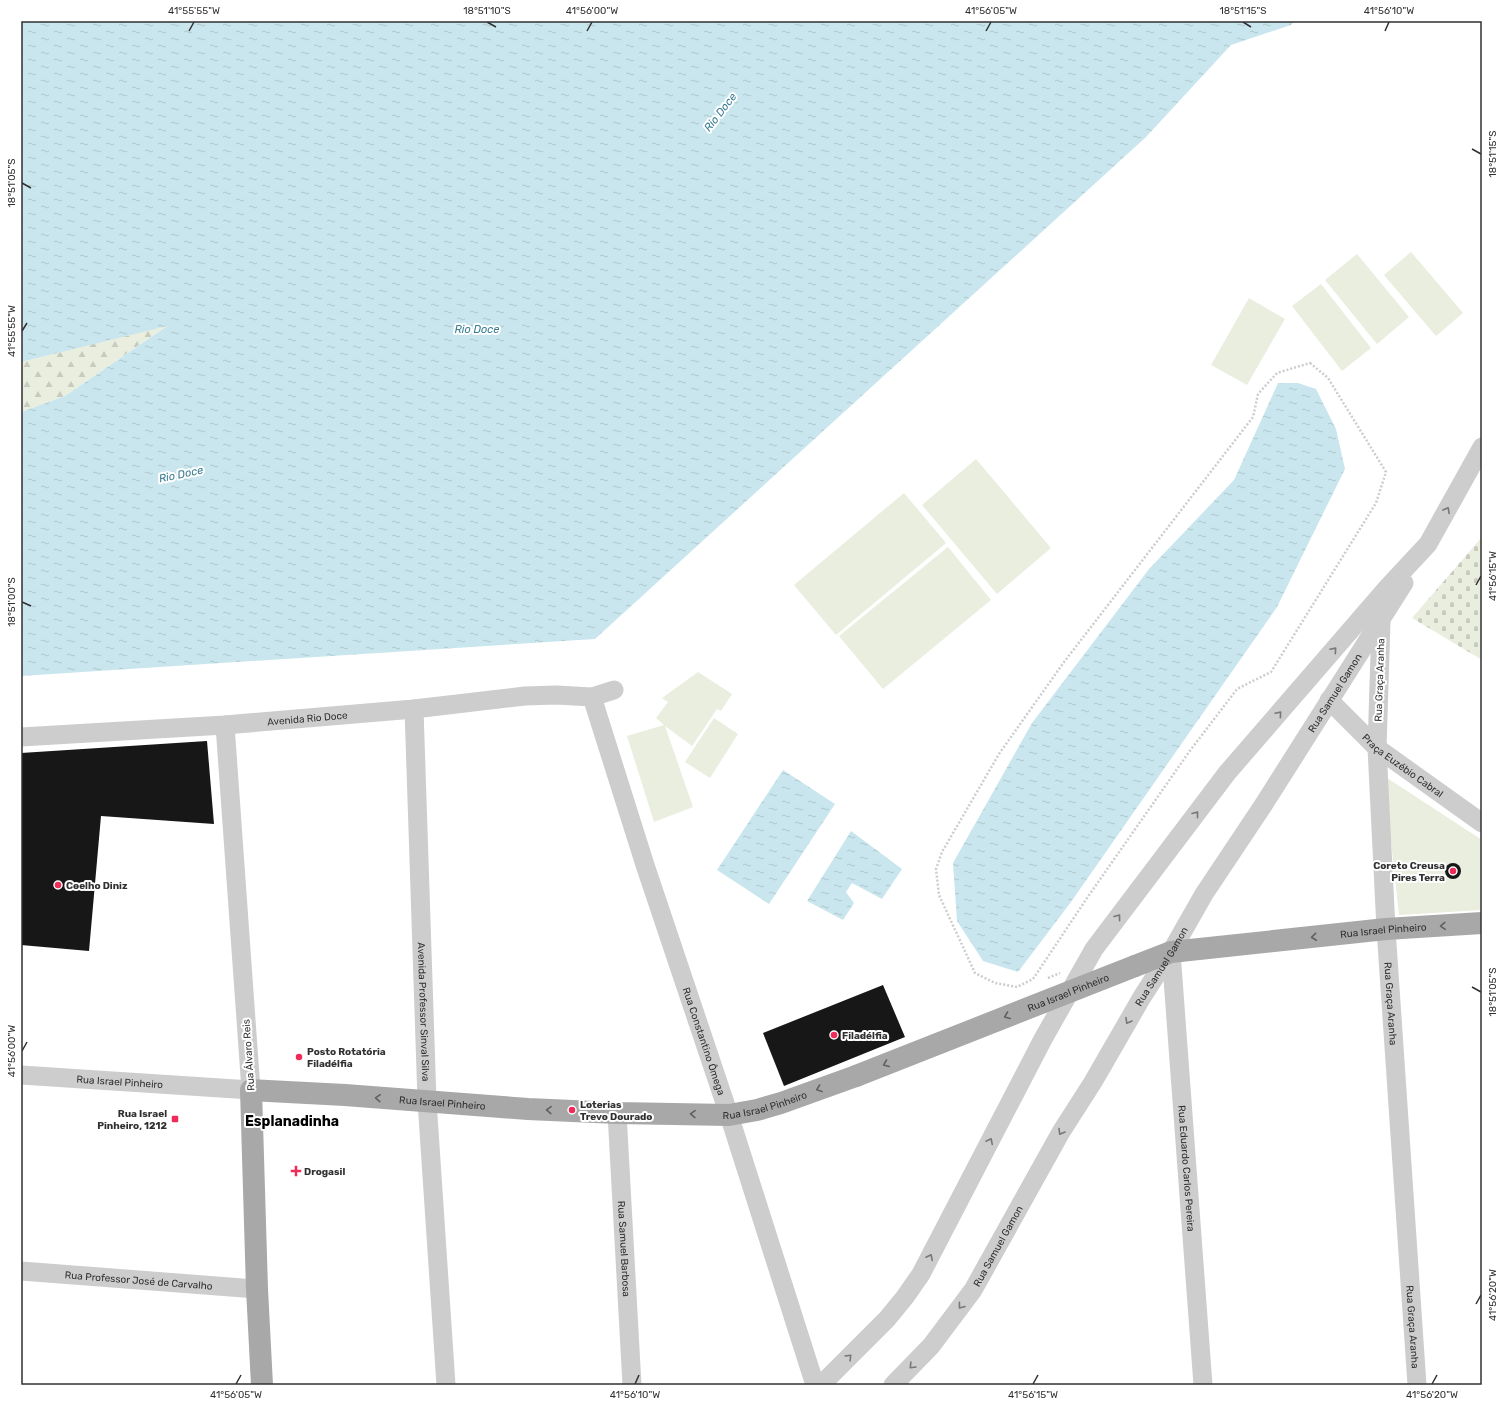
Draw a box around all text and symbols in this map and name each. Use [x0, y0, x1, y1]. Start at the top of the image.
text: 41°55'55"W [168, 5, 220, 17]
text: 18°51'10"S [463, 5, 511, 17]
text: 41°56'00"W [566, 5, 618, 17]
text: 41°56'05"W [965, 5, 1017, 17]
text: 18°51'15"S [1220, 5, 1266, 17]
text: 41°56'10"W [1364, 5, 1414, 17]
water label: Rio Doce [701, 91, 739, 134]
text: 18°51'15"S [1487, 131, 1499, 177]
text: 18°51'05"S [6, 158, 18, 208]
text: 41°55'55"W [6, 305, 18, 357]
water label: Rio Doce [455, 323, 500, 336]
water label: Rio Doce [158, 463, 204, 486]
one-way arrow [1443, 507, 1450, 514]
text: 41°56'15"W [1487, 551, 1499, 601]
text: 18°51'00"S [6, 577, 18, 627]
street label: Rua Graça Aranha [1373, 638, 1387, 722]
one-way arrow [1330, 647, 1337, 654]
street label: Rua Samuel Gamon [1306, 652, 1365, 735]
street label: Avenida Rio Doce [267, 710, 349, 728]
one-way arrow [1274, 711, 1281, 718]
street label: Praça Euzébio Cabral [1359, 732, 1445, 800]
one-way arrow [1192, 811, 1199, 818]
place label: Coreto Creusa Pires Terra [1373, 860, 1445, 884]
marker: Coreto Creusa Pires Terra [1448, 866, 1458, 876]
marker: Coelho Diniz [53, 880, 63, 890]
place label: Coelho Diniz [66, 880, 128, 892]
one-way arrow [1113, 915, 1120, 922]
street label: Rua Israel Pinheiro [1340, 921, 1427, 941]
one-way arrow [1440, 921, 1446, 930]
street label: Rua Samuel Gamon [1133, 925, 1191, 1008]
one-way arrow [1311, 932, 1317, 941]
street label: Avenida Professor Sinval Silva [415, 942, 431, 1082]
street label: Rua Graça Aranha [1381, 962, 1399, 1046]
text: 18°51'05"S [1487, 967, 1499, 1017]
street label: Rua Israel Pinheiro [1026, 972, 1111, 1015]
street label: Rua Constantino Ômega [680, 986, 727, 1097]
one-way arrow [1004, 1011, 1012, 1019]
one-way arrow [1125, 1017, 1132, 1024]
street label: Rua Álvaro Reis [241, 1019, 257, 1091]
text: 41°56'00"W [6, 1025, 18, 1077]
marker: Filadélfia [829, 1030, 839, 1040]
place label: Filadélfia [842, 1030, 888, 1042]
place label: Posto Rotatória Filadélfia [307, 1046, 386, 1070]
marker: Posto Rotatória Filadélfia [294, 1052, 304, 1062]
one-way arrow [883, 1059, 891, 1067]
street label: Rua Israel Pinheiro [76, 1074, 164, 1091]
one-way arrow [816, 1084, 823, 1093]
street label: Rua Israel Pinheiro [723, 1089, 809, 1122]
one-way arrow [375, 1093, 381, 1102]
street label: Rua Israel Pinheiro [399, 1094, 486, 1113]
place label: Loterias Trevo Dourado [580, 1099, 652, 1123]
marker: Loterias Trevo Dourado [567, 1105, 577, 1115]
street label: Rua Eduardo Carlos Pereira [1175, 1105, 1197, 1232]
one-way arrow [546, 1106, 552, 1114]
place label: Rua Israel Pinheiro, 1212 [97, 1108, 167, 1132]
one-way arrow [690, 1110, 696, 1118]
district label: Esplanadinha [245, 1113, 339, 1130]
marker: Rua Israel Pinheiro, 1212 [170, 1114, 180, 1124]
one-way arrow [1058, 1128, 1065, 1135]
one-way arrow [985, 1138, 993, 1146]
marker: Drogasil [291, 1166, 301, 1176]
place label: Drogasil [304, 1166, 345, 1178]
street label: Rua Samuel Barbosa [615, 1201, 632, 1297]
street label: Rua Samuel Gamon [971, 1204, 1026, 1289]
one-way arrow [925, 1254, 933, 1261]
street label: Rua Professor José de Carvalho [64, 1269, 213, 1293]
text: 41°56'20"W [1487, 1269, 1499, 1321]
street label: Rua Graça Aranha [1403, 1285, 1421, 1369]
one-way arrow [959, 1301, 966, 1308]
one-way arrow [844, 1354, 852, 1362]
one-way arrow [909, 1361, 917, 1369]
text: 41°56'05"W [210, 1389, 262, 1401]
text: 41°56'10"W [610, 1389, 660, 1401]
text: 41°56'15"W [1008, 1389, 1058, 1401]
text: 41°56'20"W [1406, 1389, 1458, 1401]

